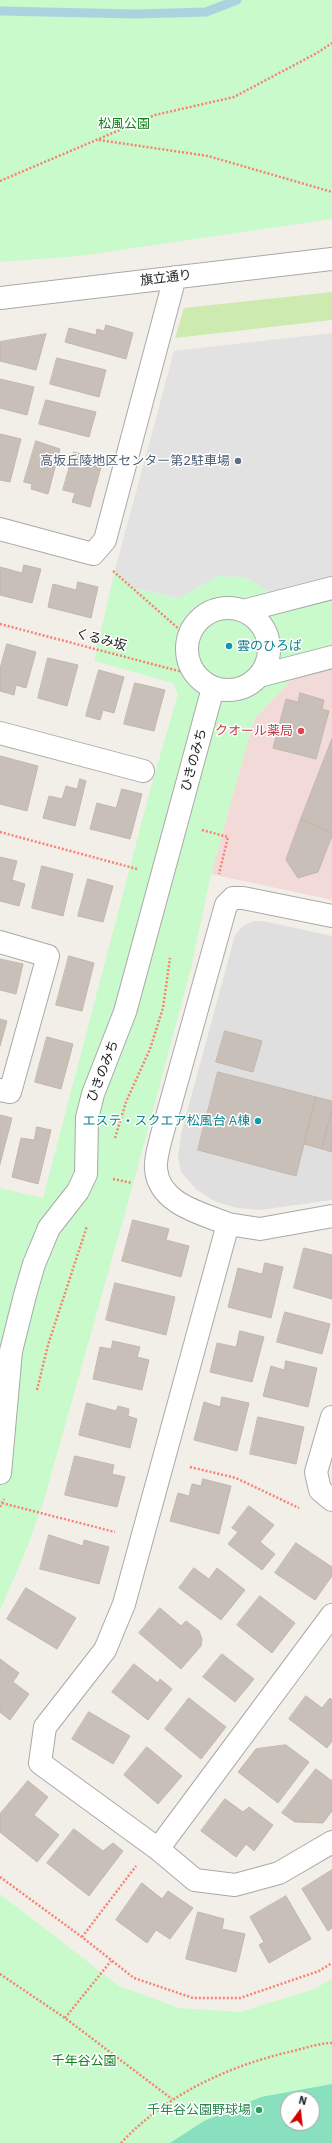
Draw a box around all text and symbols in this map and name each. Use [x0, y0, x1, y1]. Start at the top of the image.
park label: 松風公園 [98, 116, 150, 132]
street label: 旗立通り [139, 267, 193, 289]
place label: 高坂丘陵地区センター第2駐車場 [40, 453, 230, 469]
marker: 高坂丘陵地区センター第2駐車場 [233, 456, 243, 466]
street label: くるみ坂 [74, 626, 128, 654]
place label: 雲のひろば [237, 638, 302, 654]
marker: 雲のひろば [224, 641, 234, 651]
place label: クオール薬局 [215, 723, 293, 739]
marker: クオール薬局 [296, 726, 306, 736]
street label: ひきのみち [178, 727, 210, 793]
street label: ひきのみち [84, 1038, 122, 1104]
place label: エステ・スクエア松風台 A棟 [83, 1113, 250, 1129]
marker: エステ・スクエア松風台 A棟 [253, 1116, 263, 1126]
park label: 千年谷公園 [52, 2053, 116, 2069]
north arrow [280, 2091, 320, 2131]
text: N [297, 2093, 309, 2108]
place label: 千年谷公園野球場 [147, 2102, 251, 2118]
marker: 千年谷公園野球場 [254, 2105, 264, 2115]

